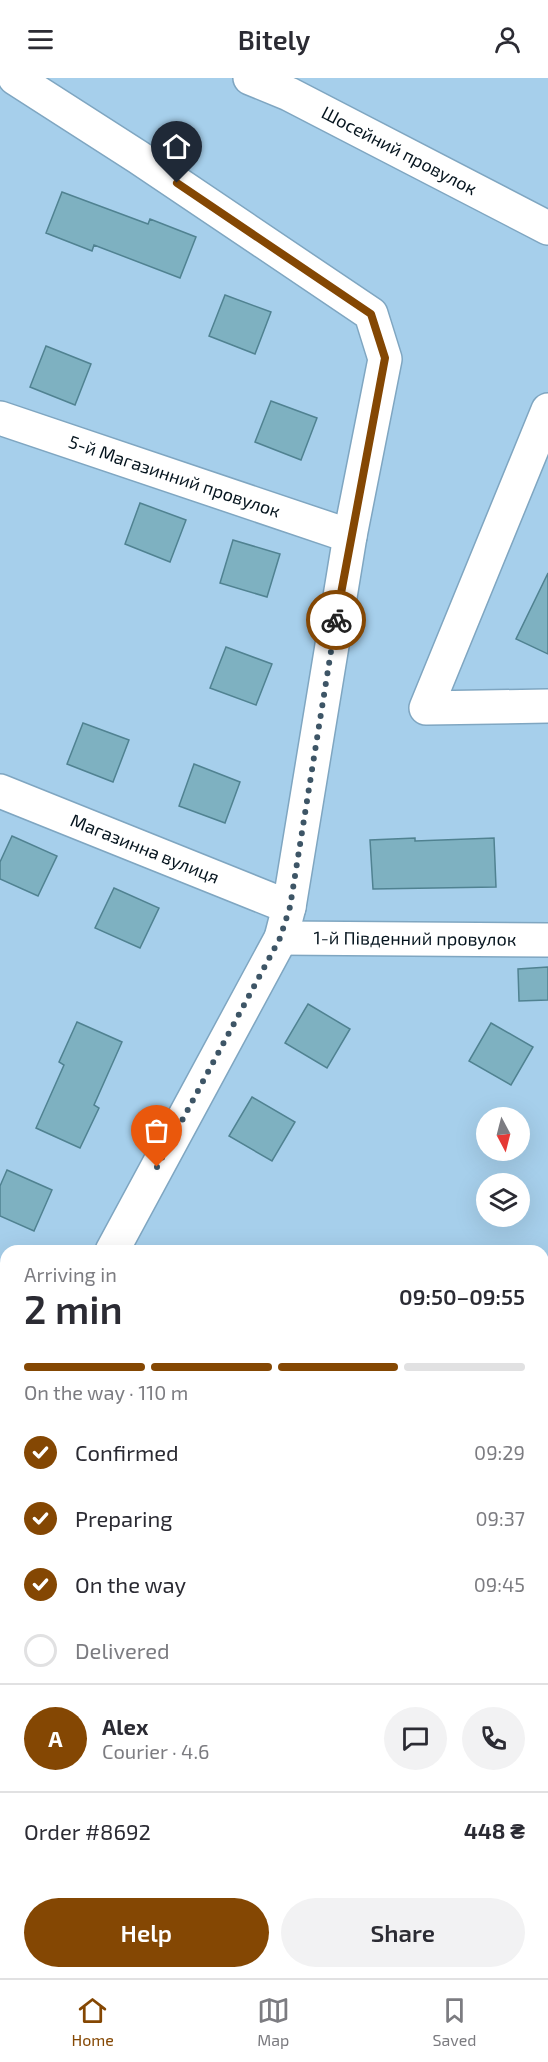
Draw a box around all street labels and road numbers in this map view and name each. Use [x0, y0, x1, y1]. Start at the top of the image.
street label: Шосейний провулок [318, 101, 481, 199]
street label: 5-й Магазинний провулок [66, 430, 284, 522]
street label: Магазинна вулиця [68, 808, 223, 888]
street label: 1-й Південний провулок [314, 926, 517, 950]

